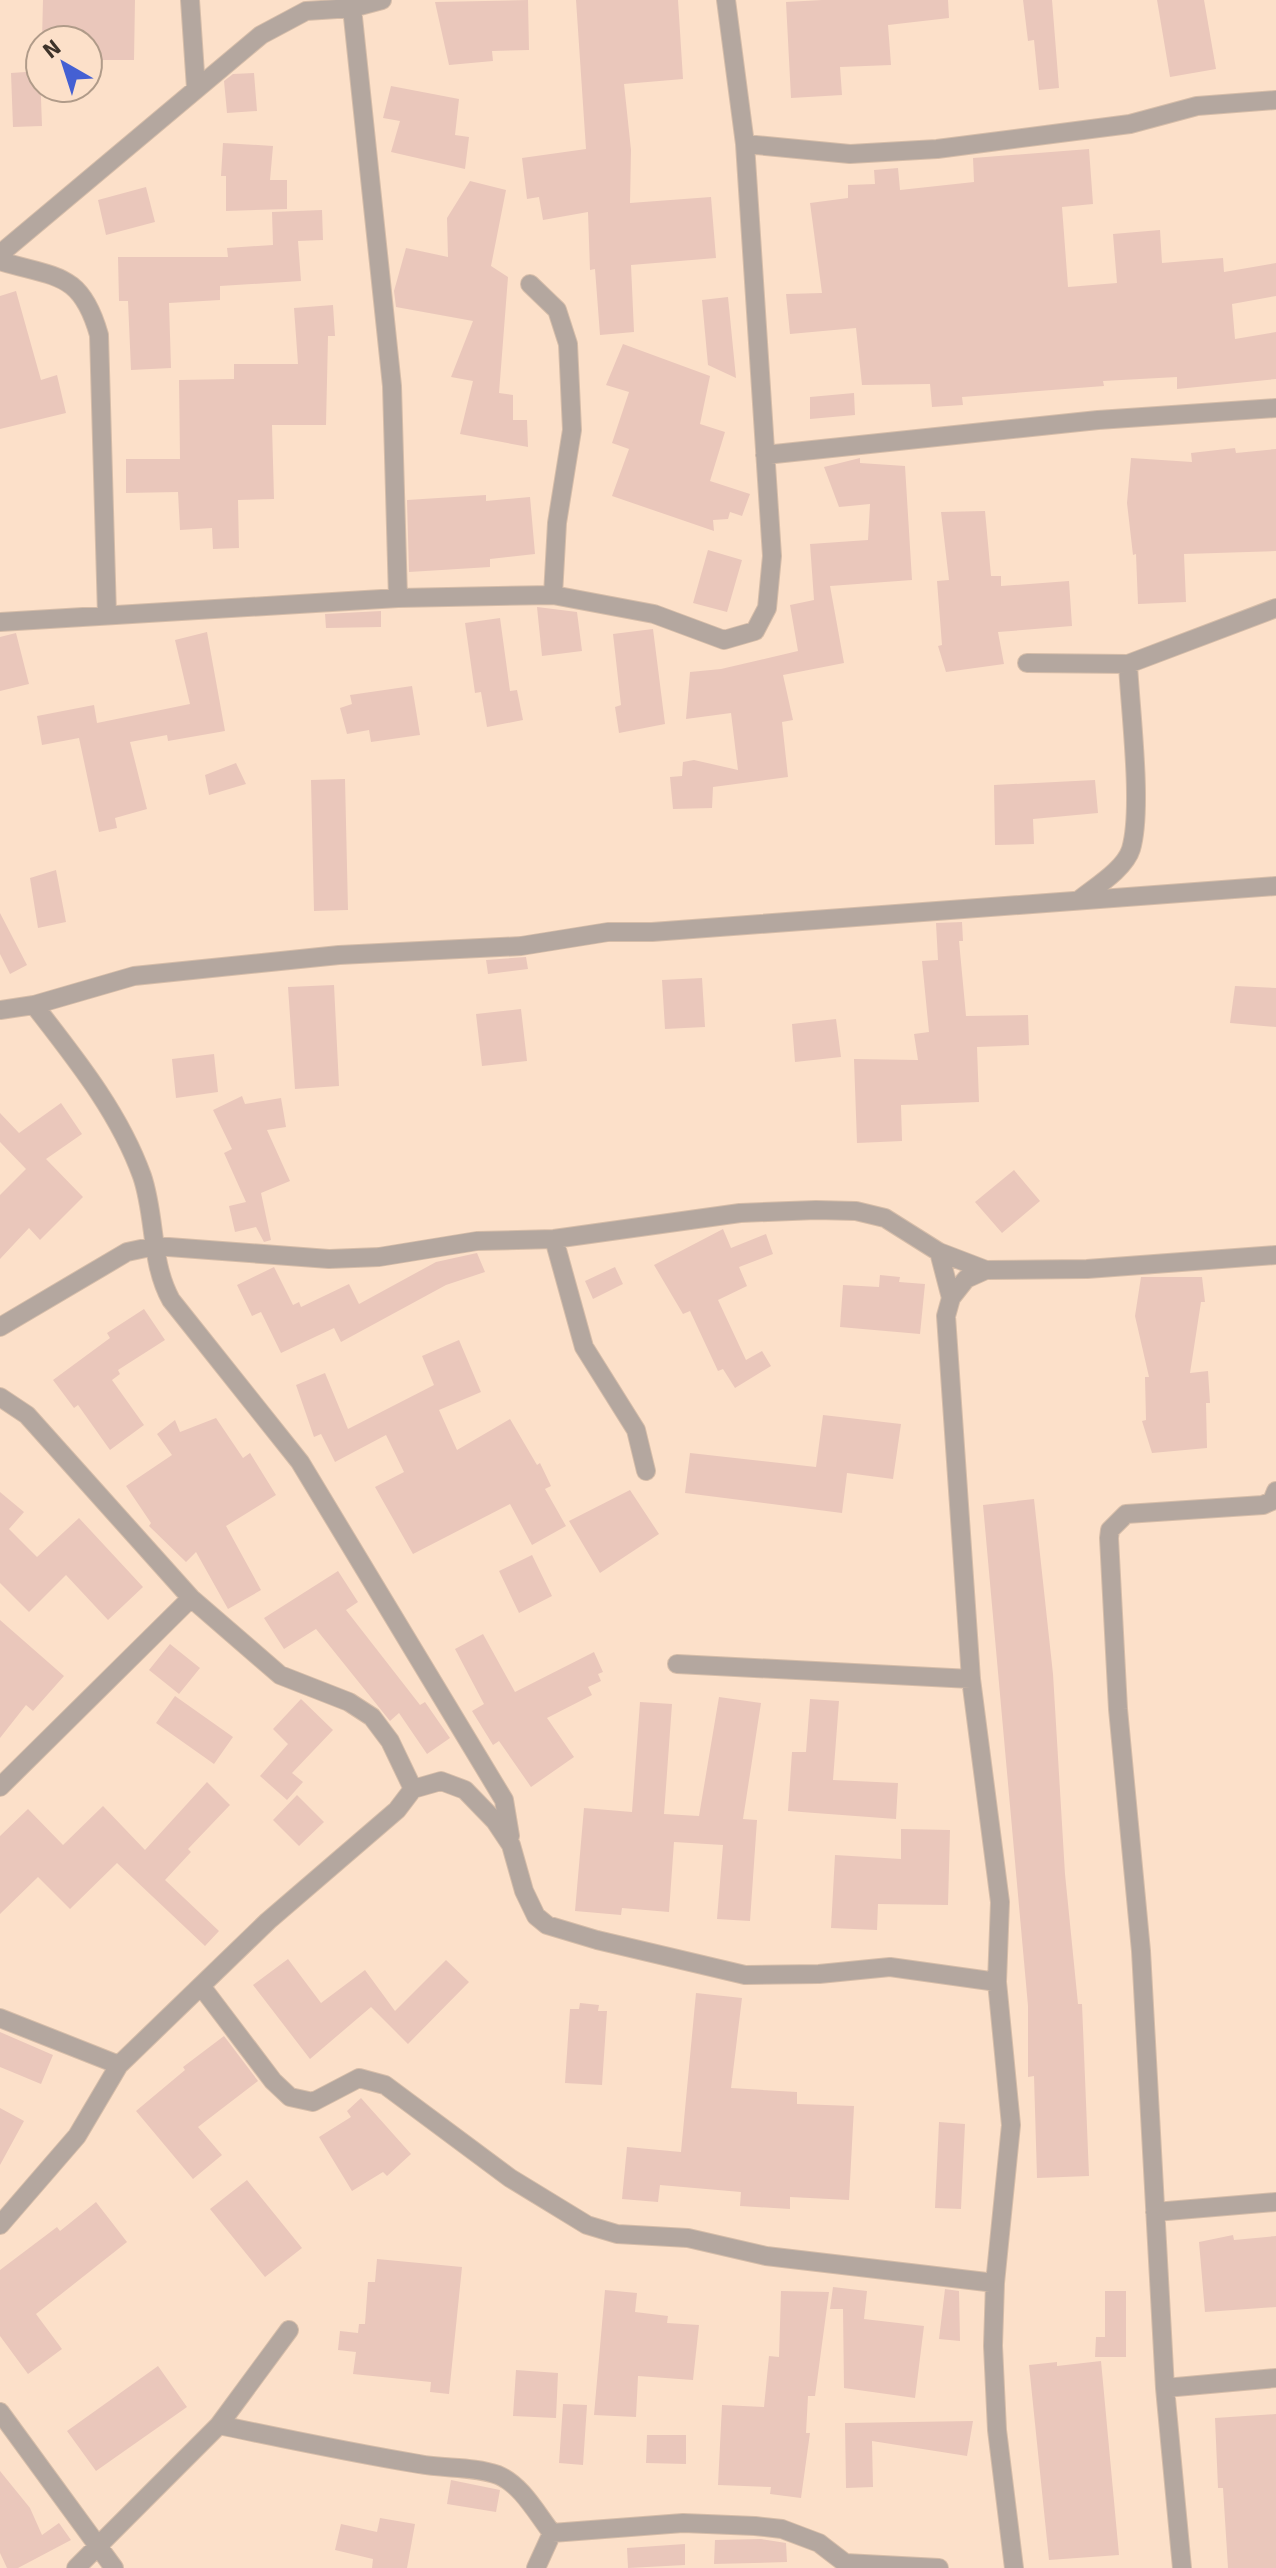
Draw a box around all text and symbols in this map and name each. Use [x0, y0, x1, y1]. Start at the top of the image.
north arrow [24, 24, 104, 104]
text: N [37, 34, 66, 64]

